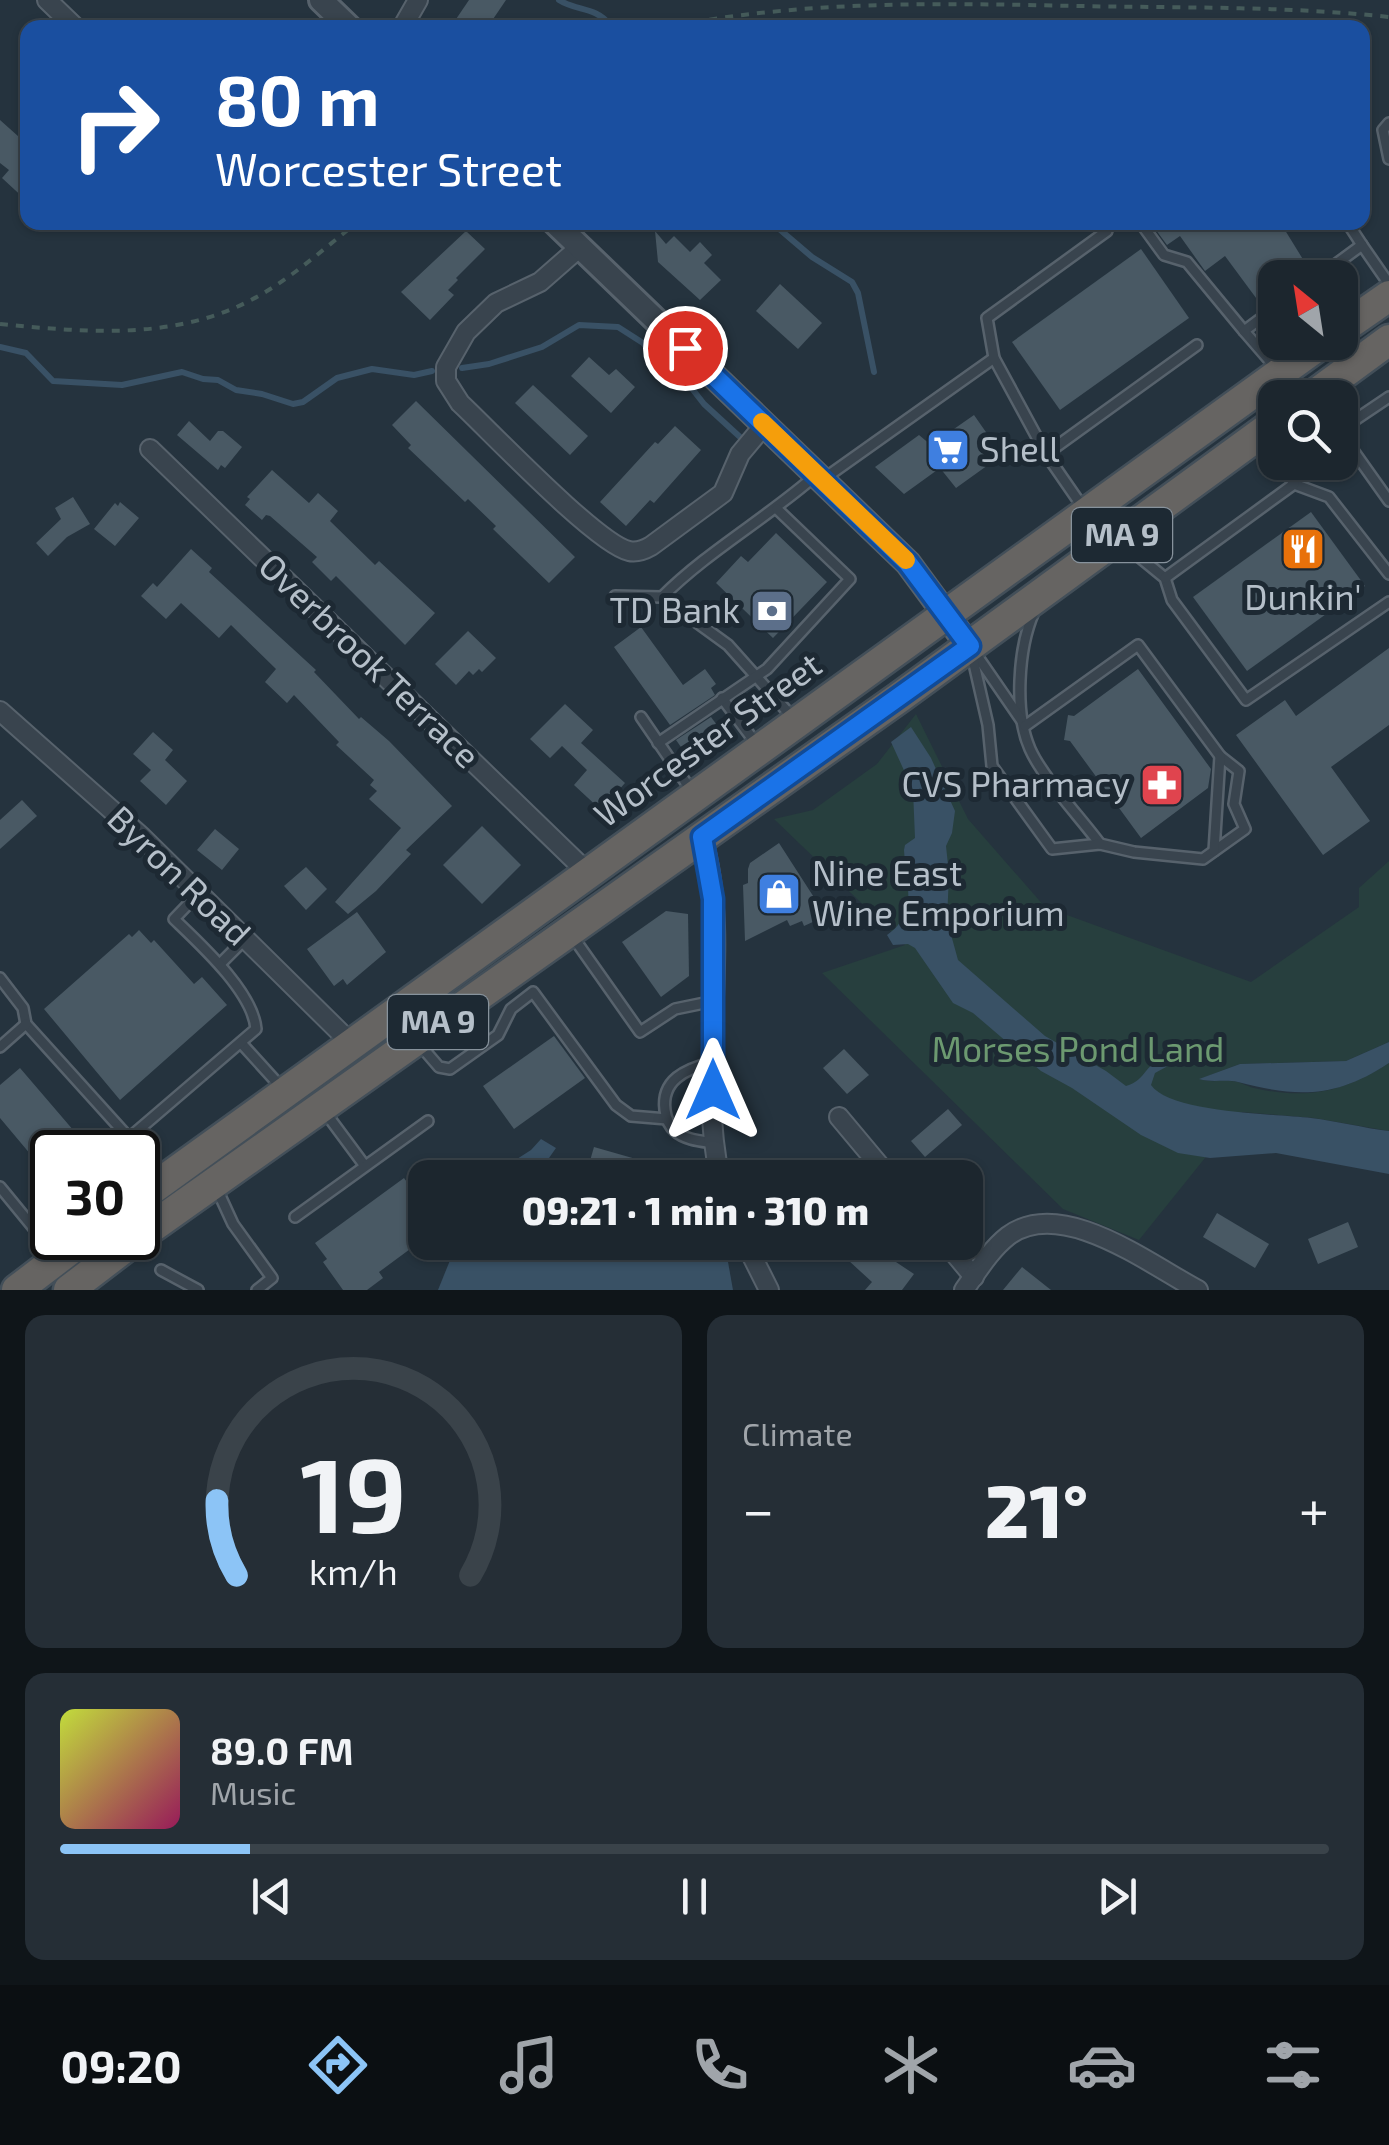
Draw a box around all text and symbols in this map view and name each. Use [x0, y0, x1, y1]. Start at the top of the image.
text: 80 m [215, 56, 380, 140]
icon: right [50, 60, 180, 190]
text: Worcester Street [215, 141, 562, 195]
north arrow [1258, 260, 1358, 360]
map controls [1258, 260, 1358, 480]
pin [643, 306, 728, 391]
icon: arrive [658, 321, 713, 376]
button: search [1258, 380, 1358, 480]
supermarket icon: Shell [925, 427, 971, 473]
place label: Shell [980, 427, 1060, 469]
road number: MA 9 [1072, 508, 1172, 562]
restaurant icon: Dunkin' [1280, 526, 1326, 572]
street label: Overbrook Terrace [251, 544, 489, 776]
place label: Dunkin' [1244, 575, 1362, 617]
place label: TD Bank [610, 588, 740, 630]
bank icon: TD Bank [749, 588, 795, 634]
street label: Worcester Street [585, 642, 828, 835]
place label: CVS Pharmacy [902, 762, 1130, 804]
pharmacy icon: CVS Pharmacy [1139, 762, 1185, 808]
street label: Byron Road [100, 796, 261, 953]
place label: Nine East Wine Emporium [812, 851, 1065, 933]
shop icon: Nine East Wine Emporium [756, 871, 802, 917]
road number: MA 9 [388, 995, 488, 1049]
park label: Morses Pond Land [932, 1027, 1224, 1069]
position arrow [661, 1038, 765, 1142]
speed limit sign: 30 [30, 1130, 160, 1260]
text: 09:21 · 1 min · 310 m [522, 1187, 869, 1233]
text: Climate [742, 1414, 853, 1452]
text: 19 [300, 1429, 407, 1554]
text: 21° [985, 1463, 1088, 1553]
text: − [742, 1475, 774, 1541]
text: + [1299, 1475, 1329, 1541]
text: km/h [309, 1549, 398, 1592]
text: 89.0 FM [210, 1727, 354, 1773]
text: Music [210, 1773, 296, 1811]
icon: previous [244, 1869, 299, 1924]
icon: pause [667, 1869, 722, 1924]
icon: next [1090, 1869, 1145, 1924]
icon: directions [303, 2030, 373, 2100]
icon: music [494, 2030, 564, 2100]
icon: phone [685, 2030, 755, 2100]
icon: climate [876, 2030, 946, 2100]
icon: car [1067, 2030, 1137, 2100]
icon: filters [1258, 2030, 1328, 2100]
text: 09:20 [61, 2038, 182, 2092]

